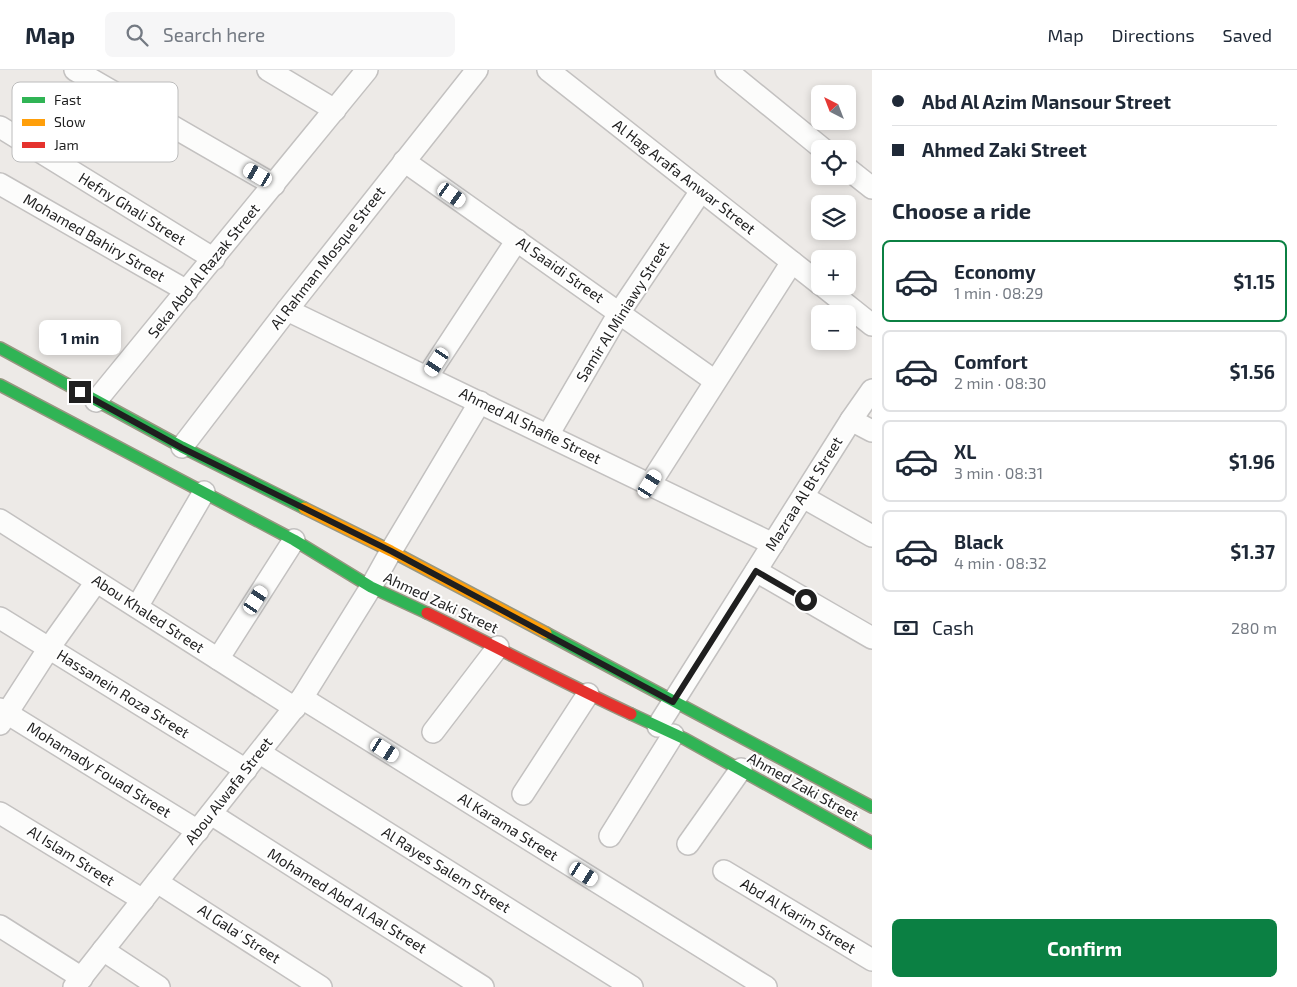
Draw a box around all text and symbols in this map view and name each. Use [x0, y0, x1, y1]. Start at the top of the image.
search box [105, 12, 455, 57]
text: Map [25, 20, 75, 49]
icon: search [123, 21, 151, 49]
text: Search here [163, 23, 265, 46]
text: Map [1047, 24, 1084, 46]
text: Directions [1112, 24, 1195, 46]
text: Saved [1223, 24, 1272, 46]
legend [12, 82, 178, 162]
north arrow [811, 85, 856, 130]
map controls [811, 85, 856, 350]
text: Abd Al Azim Mansour Street [922, 90, 1171, 113]
text: Fast [54, 91, 81, 108]
text: Slow [54, 113, 86, 130]
street label: Al Hag Arafa Anwar Street [610, 115, 760, 238]
text: Jam [54, 136, 79, 153]
text: Ahmed Zaki Street [922, 138, 1087, 161]
button: locate [811, 140, 856, 185]
car [241, 161, 274, 189]
street label: Hefny Ghali Street [76, 168, 190, 249]
car [435, 180, 468, 210]
street label: Al Rahman Mosque Street [266, 182, 389, 332]
street label: Mohamed Bahiry Street [21, 189, 169, 285]
button: layers [811, 195, 856, 240]
text: Choose a ride [892, 197, 1031, 223]
street label: Seka Abd Al Razak Street [144, 199, 263, 341]
street label: Al Saaidi Street [513, 232, 608, 306]
street label: Samir Al Miniawy Street [572, 238, 673, 385]
button: + [811, 250, 856, 295]
icon: car [894, 259, 939, 304]
text: Economy [954, 260, 1036, 283]
text: $1.15 [1233, 270, 1275, 293]
text: 1 min · 08:29 [954, 283, 1043, 302]
button: − [811, 305, 856, 350]
callout: 1 min [39, 320, 121, 354]
text: 1 min [61, 328, 99, 347]
car [422, 345, 451, 379]
icon: car [894, 349, 939, 394]
text: Comfort [954, 350, 1028, 373]
text: $1.56 [1229, 360, 1275, 383]
text: 2 min · 08:30 [954, 373, 1046, 392]
route end [69, 381, 91, 403]
street label: Ahmed Al Shafie Street [457, 383, 604, 467]
street label: Mazraa Al Bt Street [761, 433, 846, 554]
icon: car [894, 439, 939, 484]
text: XL [954, 440, 976, 463]
text: $1.96 [1229, 450, 1275, 473]
text: 3 min · 08:31 [954, 463, 1043, 482]
car [635, 467, 664, 501]
icon: car [894, 529, 939, 574]
text: Black [954, 530, 1004, 553]
text: $1.37 [1230, 540, 1275, 563]
text: 4 min · 08:32 [954, 553, 1047, 572]
street label: Ahmed Zaki Street [381, 568, 502, 637]
street label: Abou Khaled Street [89, 570, 208, 656]
car [241, 583, 270, 617]
route start [795, 589, 817, 611]
icon: cash [892, 614, 920, 642]
text: Cash [932, 616, 974, 639]
text: 280 m [1231, 618, 1277, 637]
street label: Hassanein Roza Street [54, 645, 193, 741]
street label: Mohamady Fouad Street [24, 717, 175, 821]
street label: Abou Alwafa Street [181, 733, 276, 848]
car [368, 736, 401, 764]
street label: Ahmed Zaki Street [745, 748, 862, 824]
street label: Al Karama Street [455, 788, 562, 864]
street label: Al Islam Street [25, 821, 119, 889]
street label: Al Rayes Salem Street [379, 822, 514, 916]
street label: Mohamed Abd Al Aal Street [265, 844, 431, 957]
car [567, 860, 600, 888]
street label: Abd Al Karim Street [738, 874, 860, 957]
street label: Al Gala' Street [195, 900, 284, 967]
button: Confirm [892, 919, 1277, 977]

